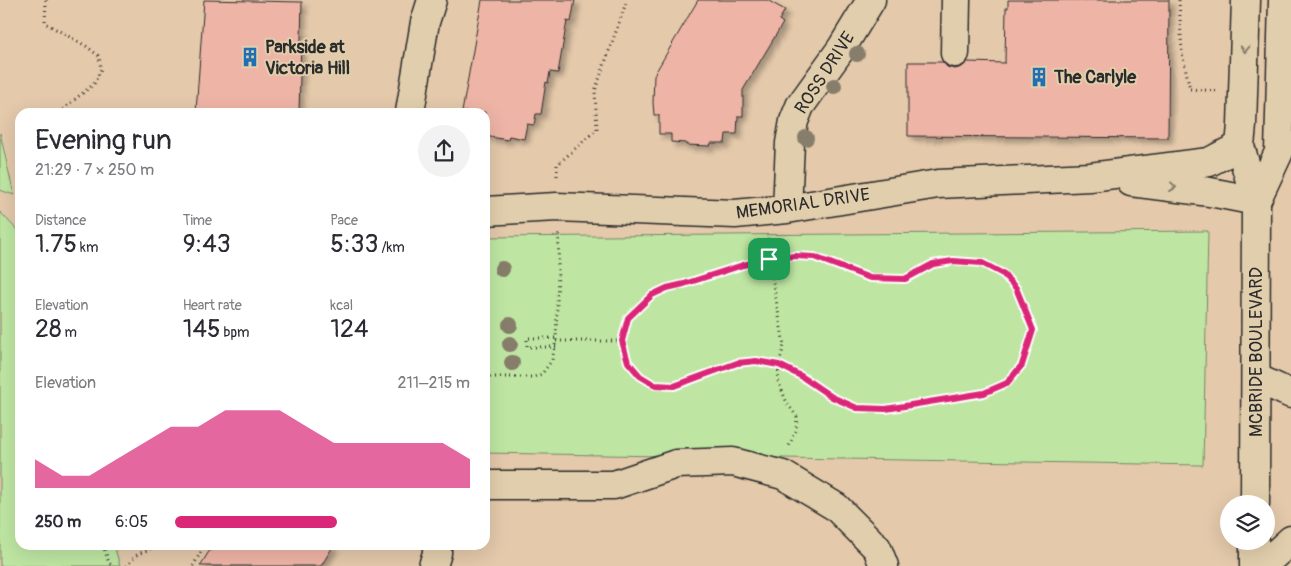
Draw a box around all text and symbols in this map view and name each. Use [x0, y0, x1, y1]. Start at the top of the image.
street label: ROSS DRIVE [790, 27, 860, 119]
place label: Parkside at Victoria Hill [265, 36, 350, 80]
one-way arrow [1240, 45, 1250, 53]
building icon: Parkside at Victoria Hill [239, 46, 261, 68]
building icon: The Carlyle [1028, 66, 1050, 88]
place label: The Carlyle [1053, 66, 1137, 89]
text: Evening run [35, 123, 172, 158]
button: share [418, 125, 470, 177]
text: 21:29 · 7 × 250 m [35, 160, 154, 180]
one-way arrow [1169, 182, 1177, 192]
street label: MEMORIAL DRIVE [735, 183, 871, 225]
text: Distance [35, 212, 86, 229]
text: Time [183, 212, 212, 229]
text: Pace [330, 212, 358, 229]
text: 1.75 [35, 229, 77, 260]
text: 9:43 [183, 229, 231, 260]
text: 5:33 [330, 229, 378, 260]
pin [748, 238, 790, 280]
text: km [77, 239, 98, 256]
text: /km [378, 239, 405, 256]
icon: arrive [755, 245, 783, 273]
street label: MCBRIDE BOULEVARD [1245, 267, 1268, 437]
text: Elevation [35, 297, 88, 314]
text: Heart rate [183, 297, 242, 314]
text: kcal [330, 297, 353, 314]
text: 28 [35, 314, 62, 345]
text: 145 [183, 314, 220, 345]
text: 124 [330, 314, 369, 345]
text: m [62, 324, 77, 341]
text: bpm [220, 324, 249, 341]
text: Elevation [35, 373, 96, 393]
text: 211–215 m [398, 373, 470, 393]
map controls [1220, 495, 1275, 550]
button: layers [1220, 495, 1275, 550]
text: 250 m [35, 512, 81, 532]
text: 6:05 [115, 512, 148, 532]

